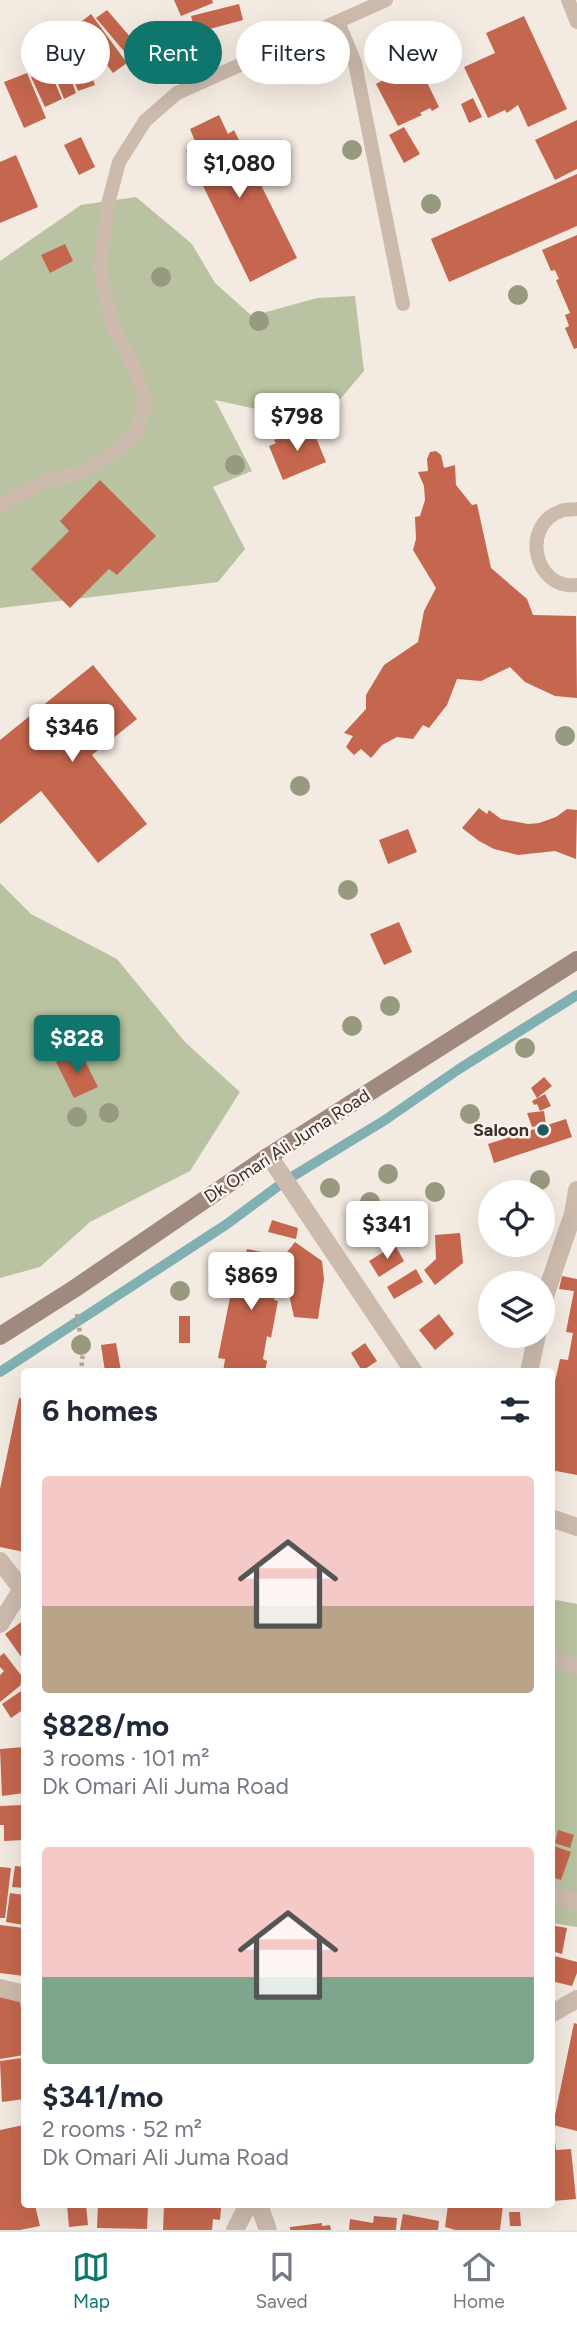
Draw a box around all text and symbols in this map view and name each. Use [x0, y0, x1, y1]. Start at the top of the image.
chip: Buy [21, 21, 110, 84]
chip: Rent [124, 21, 222, 84]
chip: Filters [236, 21, 350, 84]
chip: New [364, 21, 462, 84]
pin: $1,080 [182, 140, 296, 200]
text: $1,080 [203, 149, 275, 177]
pin: $798 [256, 393, 338, 453]
text: $798 [271, 402, 323, 430]
pin: $346 [31, 704, 113, 764]
text: $346 [45, 713, 99, 741]
pin: $828 [36, 1016, 118, 1075]
text: $828 [50, 1024, 104, 1052]
street label: Dk Omari Ali Juma Road [200, 1084, 374, 1208]
place label: Saloon [473, 1119, 529, 1141]
marker: Saloon [535, 1122, 551, 1138]
map controls [478, 1180, 555, 1348]
button: locate [478, 1180, 555, 1257]
pin: $341 [346, 1202, 428, 1261]
text: $341 [362, 1210, 412, 1238]
pin: $869 [210, 1252, 292, 1312]
text: $869 [224, 1261, 278, 1289]
button: layers [478, 1271, 555, 1348]
icon: filters [496, 1391, 534, 1429]
text: 6 homes [42, 1392, 158, 1429]
icon: home [225, 1521, 351, 1647]
text: $828/mo [42, 1707, 169, 1744]
text: 3 rooms · 101 m² [42, 1744, 209, 1772]
text: Dk Omari Ali Juma Road [42, 1772, 289, 1800]
icon: home [225, 1892, 351, 2018]
text: $341/mo [42, 2078, 164, 2115]
text: 2 rooms · 52 m² [42, 2115, 202, 2143]
text: Dk Omari Ali Juma Road [42, 2143, 289, 2171]
tab: Map [72, 2248, 110, 2313]
tab: Saved [255, 2248, 308, 2313]
tab: Home [453, 2248, 505, 2313]

